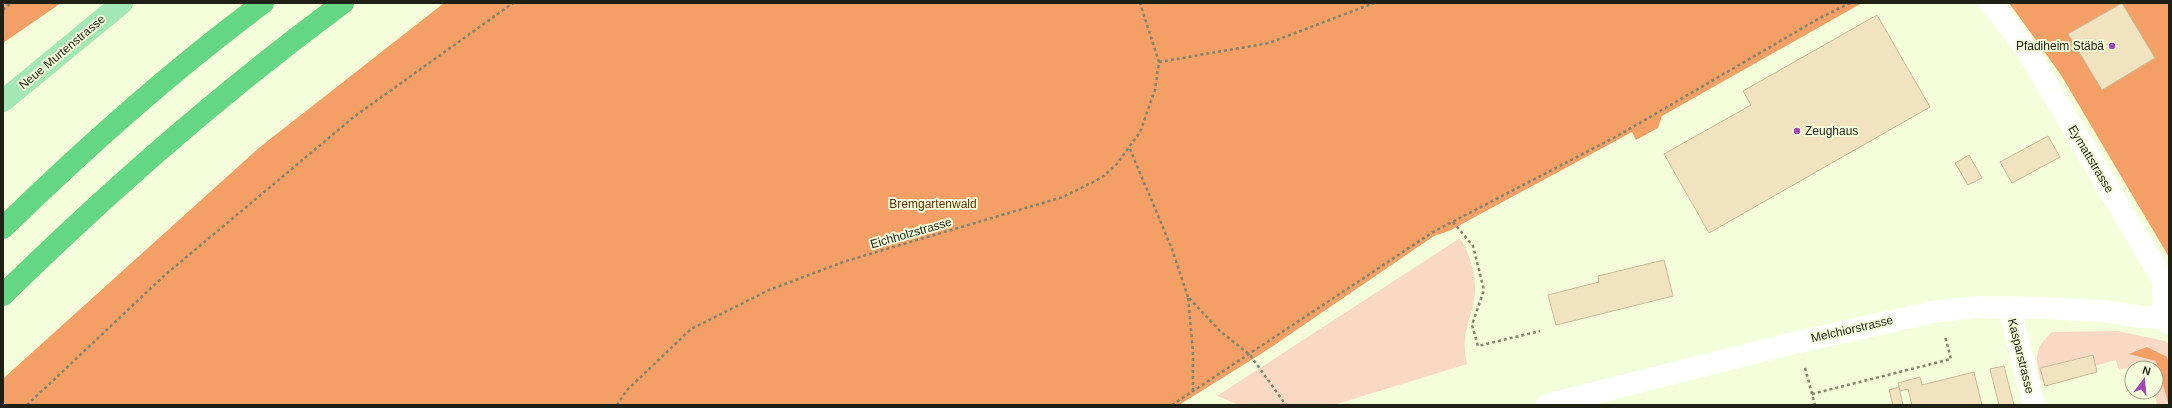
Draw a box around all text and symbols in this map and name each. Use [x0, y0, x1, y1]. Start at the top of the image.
street label: Neue Murtenstrasse [16, 12, 108, 92]
place label: Pfadiheim Stäbä [2016, 39, 2104, 53]
marker: Pfadiheim Stäbä [2107, 41, 2117, 51]
street label: Eymattstrasse [2065, 123, 2117, 195]
place label: Zeughaus [1805, 124, 1858, 138]
marker: Zeughaus [1792, 126, 1802, 136]
park label: Bremgartenwald [889, 197, 977, 211]
street label: Eichholzstrasse [869, 215, 954, 251]
street label: Melchiorstrasse [1809, 313, 1895, 345]
street label: Kasparstrasse [2005, 317, 2037, 395]
north arrow [2124, 360, 2164, 400]
text: N [2141, 364, 2152, 377]

